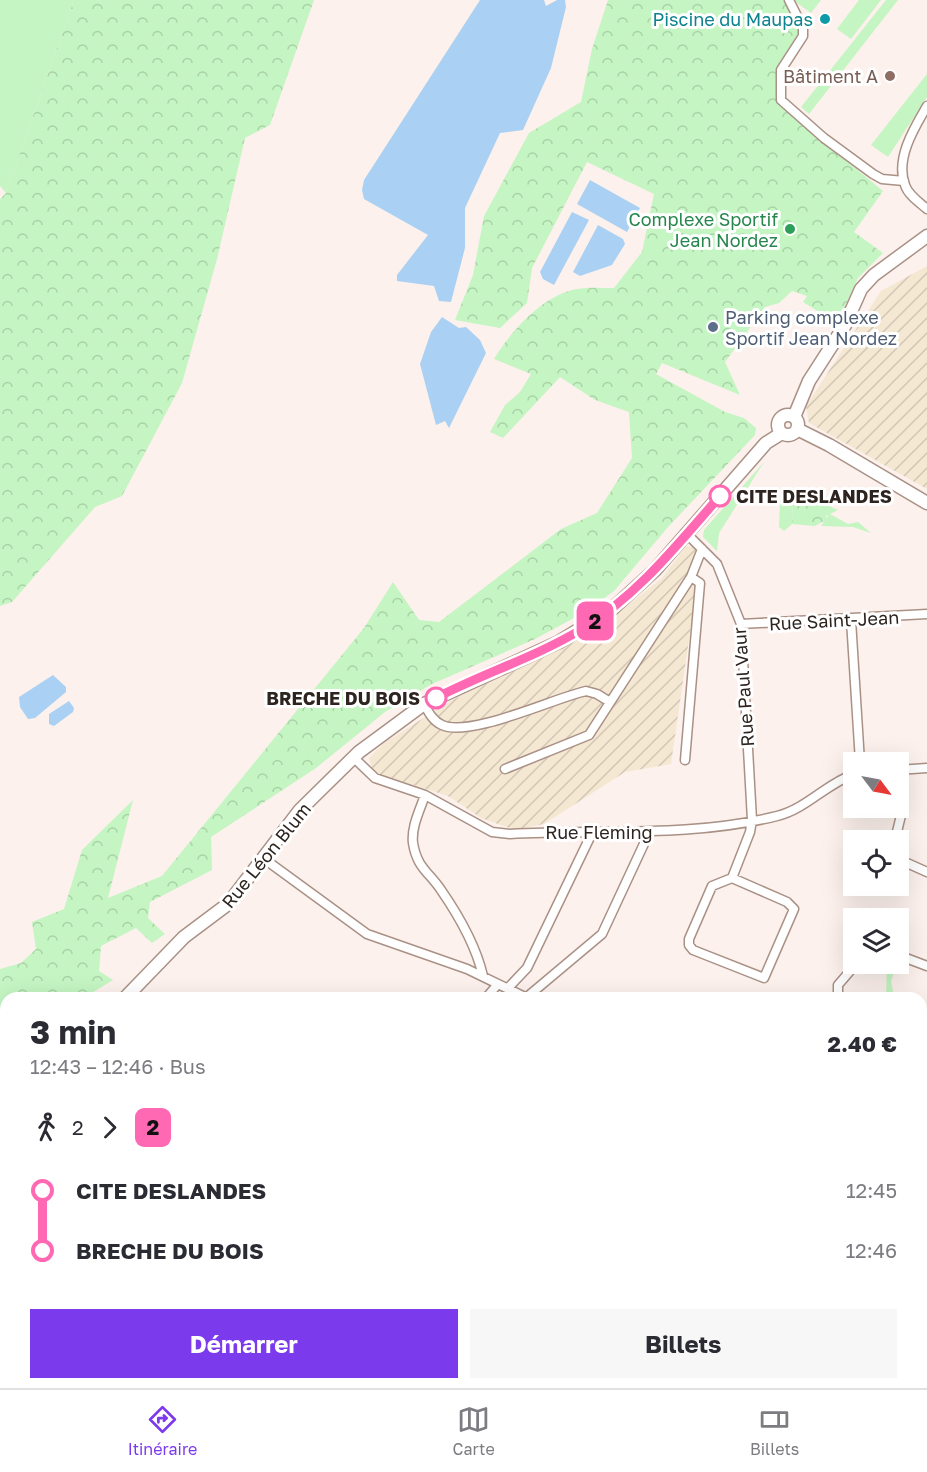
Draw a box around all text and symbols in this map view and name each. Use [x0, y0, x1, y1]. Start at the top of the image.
place label: Piscine du Maupas [652, 8, 813, 30]
marker: Piscine du Maupas [818, 12, 832, 26]
place label: Bâtiment A [783, 65, 878, 87]
marker: Bâtiment A [883, 69, 897, 83]
place label: Complexe Sportif Jean Nordez [628, 208, 778, 251]
marker: Complexe Sportif Jean Nordez [783, 222, 797, 236]
place label: Parking complexe Sportif Jean Nordez [725, 306, 897, 349]
marker: Parking complexe Sportif Jean Nordez [706, 320, 720, 334]
marker: CITE DESLANDES [709, 485, 731, 507]
place label: CITE DESLANDES [736, 485, 892, 507]
line badge: 2 [576, 602, 614, 640]
street label: Rue Saint-Jean [768, 606, 900, 634]
text: 2 [589, 608, 601, 634]
street label: Rue Paul Vaur [728, 627, 758, 747]
place label: BRECHE DU BOIS [266, 687, 420, 709]
marker: BRECHE DU BOIS [425, 687, 447, 709]
north arrow [843, 752, 909, 818]
map controls [843, 752, 909, 974]
street label: Rue Léon Blum [217, 798, 315, 912]
street label: Rue Fleming [545, 821, 653, 843]
button: locate [843, 830, 909, 896]
button: layers [843, 908, 909, 974]
text: 3 min [30, 1012, 116, 1051]
text: 2.40 € [827, 1030, 897, 1057]
text: 12:43 – 12:46 · Bus [30, 1054, 206, 1078]
icon: walk [30, 1111, 63, 1144]
icon: forward [93, 1111, 126, 1144]
text: 2 [147, 1114, 159, 1140]
text: 2 [72, 1115, 84, 1139]
text: CITE DESLANDES [76, 1177, 266, 1204]
text: 12:45 [846, 1178, 897, 1202]
text: BRECHE DU BOIS [76, 1237, 264, 1264]
text: 12:46 [845, 1238, 897, 1262]
button: Démarrer [30, 1309, 458, 1378]
button: Billets [470, 1309, 897, 1378]
tab: Itinéraire [128, 1403, 197, 1459]
tab: Carte [453, 1403, 495, 1459]
tab: Billets [750, 1403, 799, 1459]

